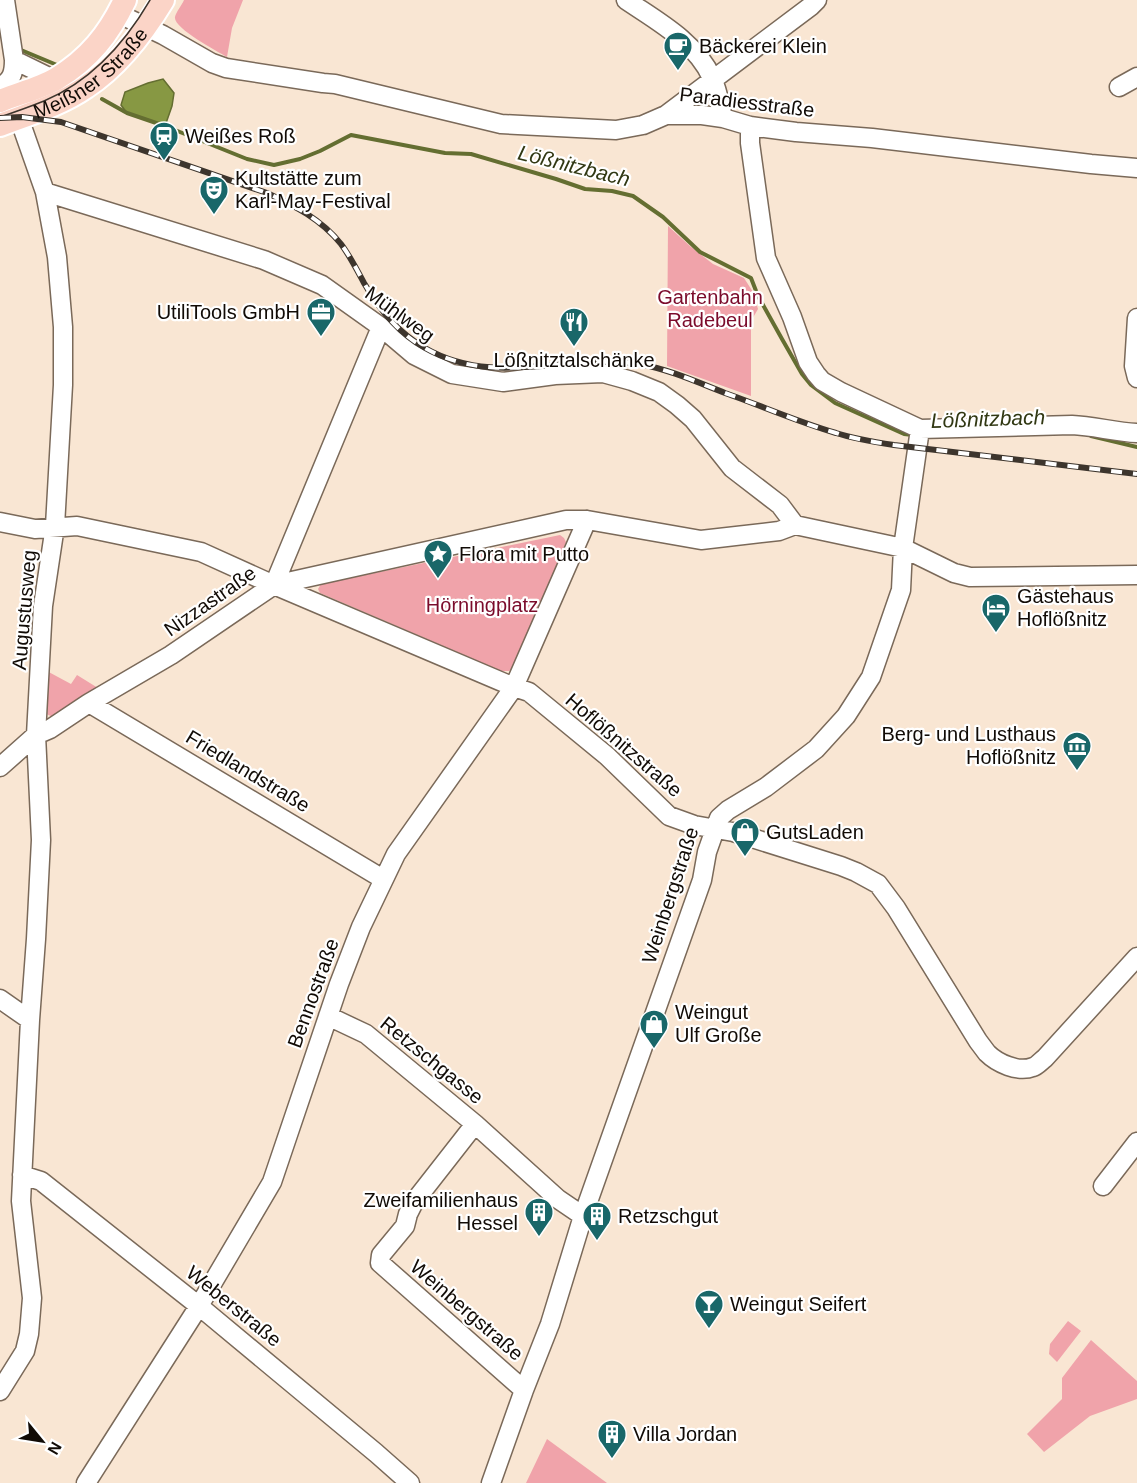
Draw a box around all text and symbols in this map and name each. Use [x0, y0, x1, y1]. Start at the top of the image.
street label: Meißner Straße [30, 23, 152, 123]
cafe icon: Bäckerei Klein [662, 30, 694, 72]
place label: Bäckerei Klein [699, 35, 827, 57]
street label: Paradiesstraße [678, 83, 816, 121]
station icon: Weißes Roß [148, 120, 180, 162]
place label: Weißes Roß [185, 125, 296, 147]
water label: Lößnitzbach [516, 141, 632, 191]
place label: Kultstätte zum Karl-May-Festival [235, 167, 391, 212]
theatre icon: Kultstätte zum Karl-May-Festival [198, 174, 230, 216]
street label: Mühlweg [361, 282, 439, 346]
park label: Gartenbahn Radebeul [657, 286, 763, 331]
office icon: UtiliTools GmbH [305, 296, 337, 338]
place label: UtiliTools GmbH [157, 301, 300, 323]
restaurant icon: Lößnitztalschänke [558, 306, 590, 348]
place label: Lößnitztalschänke [493, 349, 655, 371]
water label: Lößnitzbach [930, 405, 1046, 432]
place icon: Flora mit Putto [422, 538, 454, 580]
place label: Flora mit Putto [459, 543, 589, 565]
street label: Augustusweg [8, 549, 40, 671]
street label: Nizzastraße [160, 561, 260, 641]
place label: Gästehaus Hoflößnitz [1017, 585, 1114, 630]
hotel icon: Gästehaus Hoflößnitz [980, 592, 1012, 634]
park label: Hörningplatz [426, 594, 538, 616]
street label: Hoflößnitzstraße [561, 689, 687, 801]
place label: Berg- und Lusthaus Hoflößnitz [881, 723, 1056, 768]
street label: Friedlandstraße [182, 726, 314, 816]
museum icon: Berg- und Lusthaus Hoflößnitz [1061, 730, 1093, 772]
shop icon: GutsLaden [729, 816, 761, 858]
place label: GutsLaden [766, 821, 864, 843]
street label: Weinbergstraße [638, 824, 702, 966]
street label: Bennostraße [283, 935, 343, 1051]
place label: Weingut Ulf Große [675, 1001, 762, 1046]
shop icon: Weingut Ulf Große [638, 1008, 670, 1050]
street label: Retzschgasse [376, 1012, 488, 1108]
place label: Zweifamilienhaus Hessel [363, 1189, 518, 1234]
building icon: Zweifamilienhaus Hessel [523, 1196, 555, 1238]
building icon: Retzschgut [581, 1200, 613, 1242]
place label: Retzschgut [618, 1205, 718, 1227]
street label: Weinbergstraße [406, 1255, 528, 1365]
street label: Weberstraße [182, 1261, 286, 1351]
bar icon: Weingut Seifert [693, 1288, 725, 1330]
place label: Weingut Seifert [730, 1293, 867, 1315]
north arrow [12, 1411, 72, 1471]
building icon: Villa Jordan [596, 1418, 628, 1460]
place label: Villa Jordan [633, 1423, 737, 1445]
text: N [44, 1439, 65, 1458]

